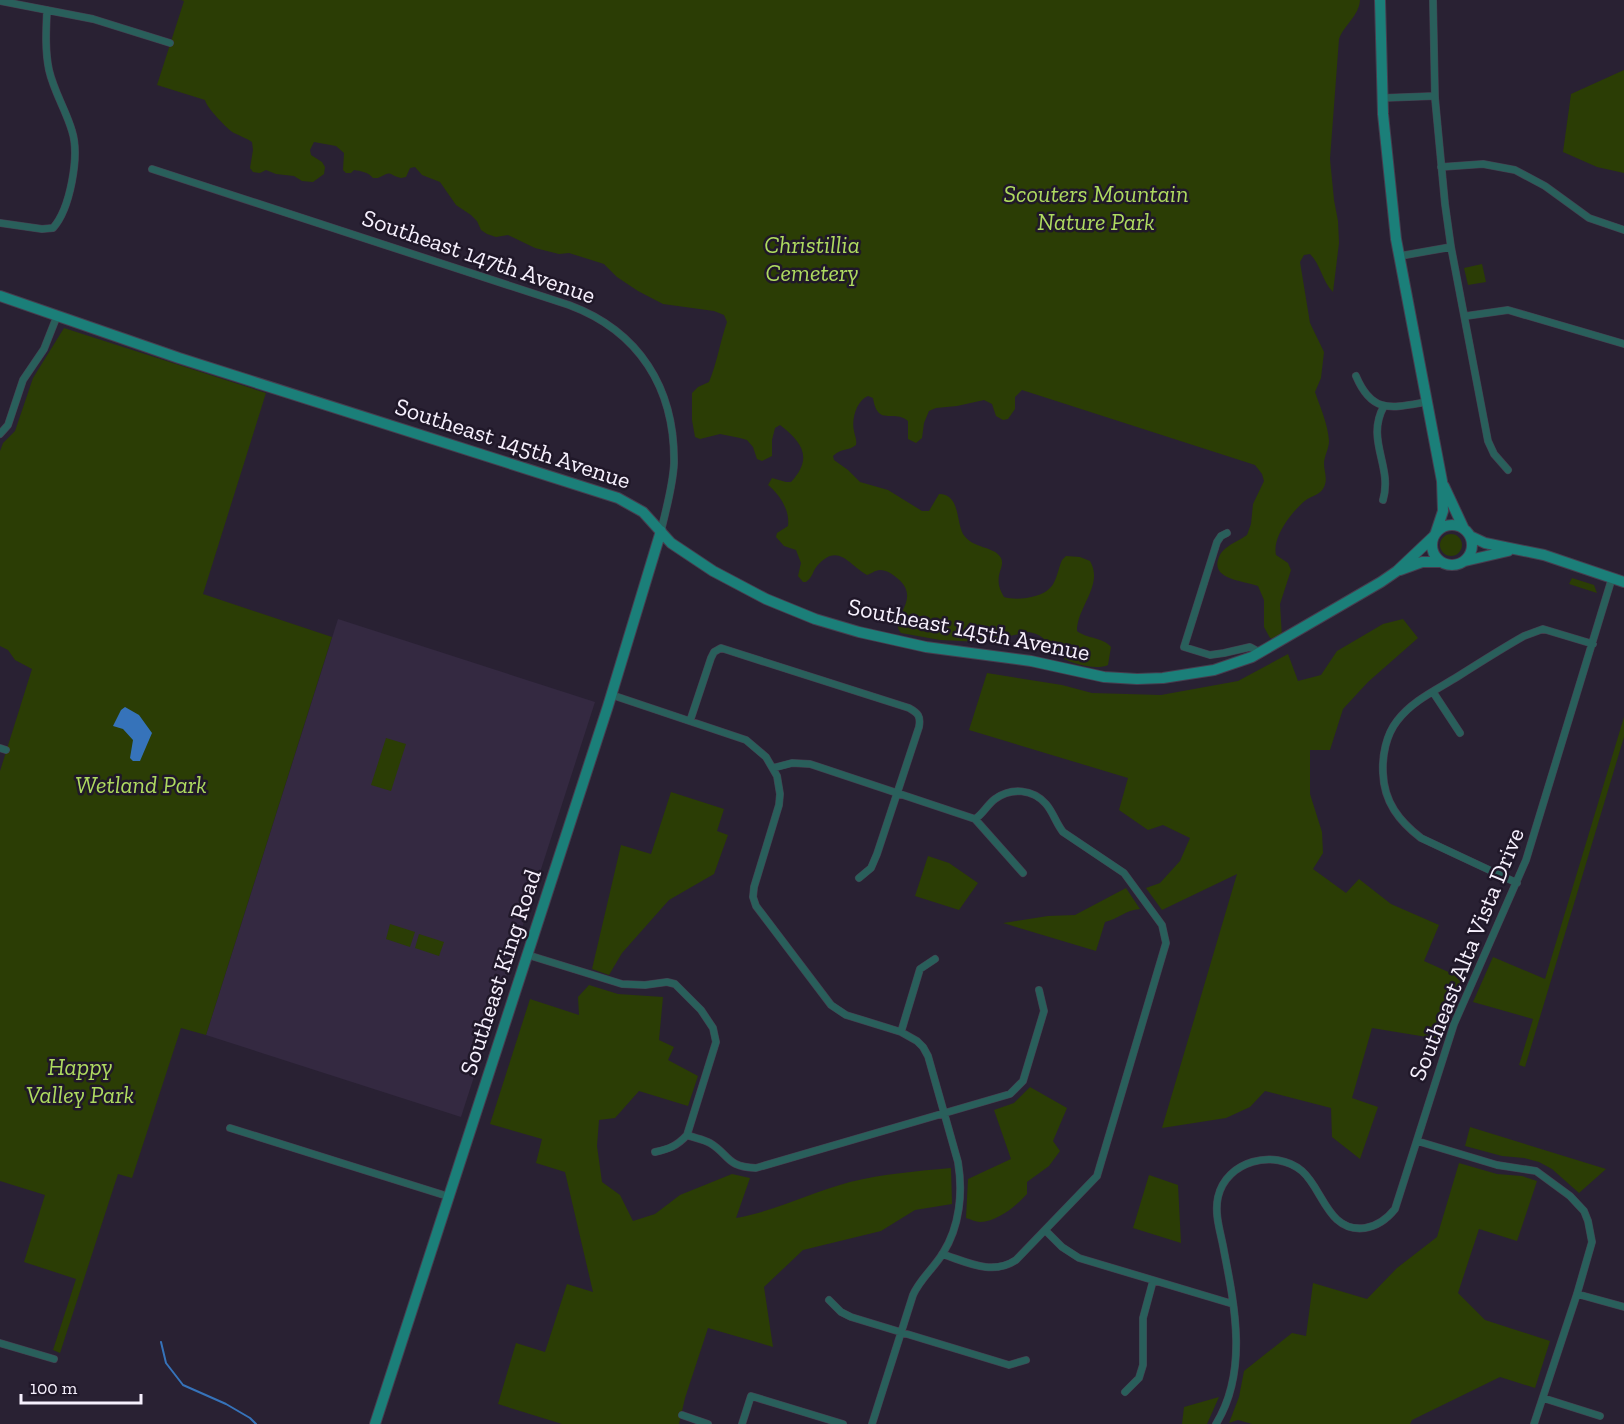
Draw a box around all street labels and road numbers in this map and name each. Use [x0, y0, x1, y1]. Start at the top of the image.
street label: Southeast 147th Avenue [359, 202, 599, 310]
street label: Southeast 145th Avenue [392, 391, 634, 495]
street label: Southeast 145th Avenue [846, 591, 1092, 667]
street label: Southeast Alta Vista Drive [1402, 824, 1530, 1084]
street label: Southeast King Road [453, 865, 547, 1079]

